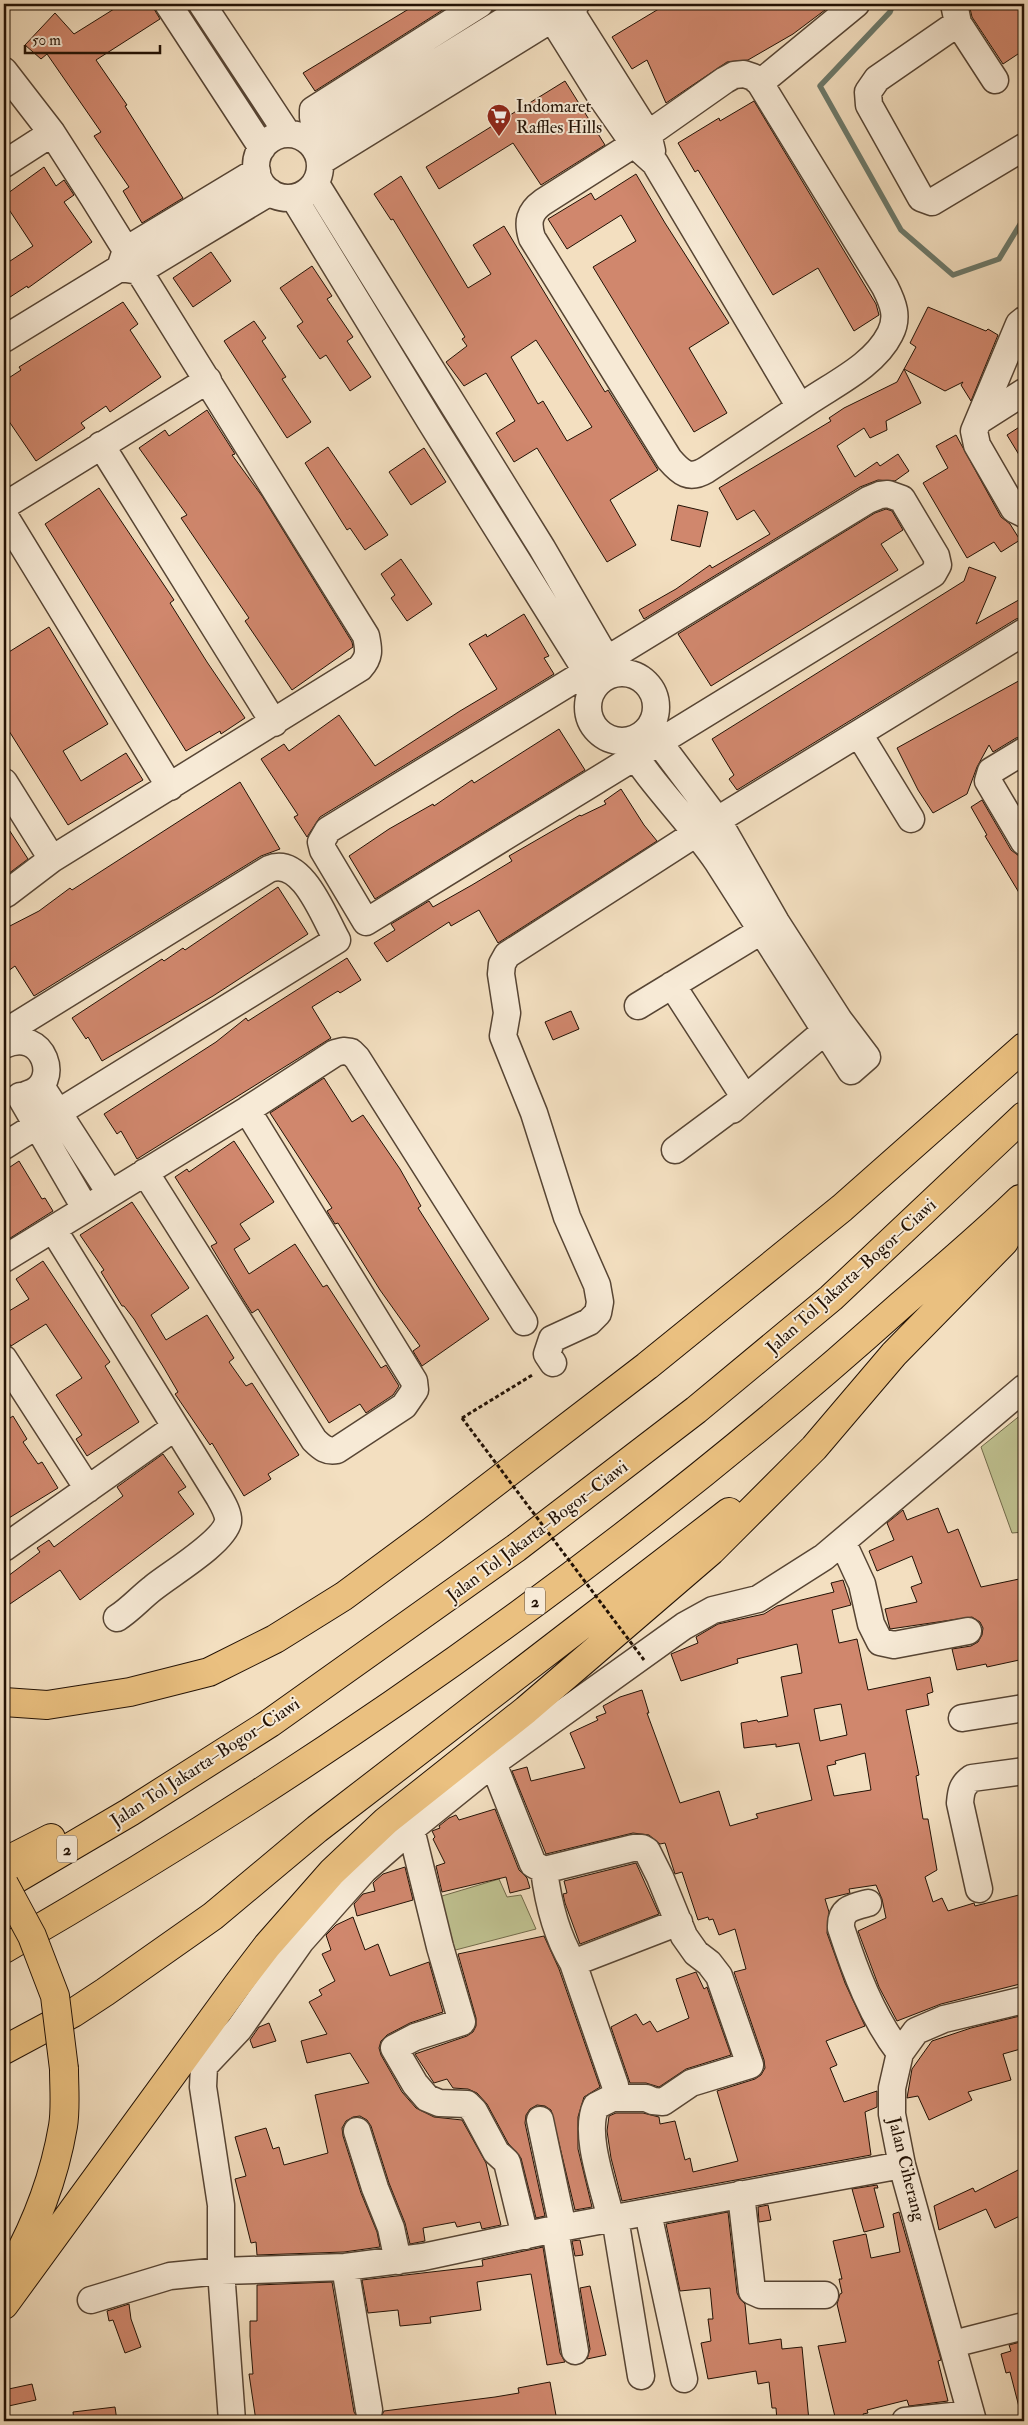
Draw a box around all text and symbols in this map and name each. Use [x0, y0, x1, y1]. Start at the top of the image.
scale bar [25, 22, 160, 54]
text: 50 m [32, 31, 61, 50]
place label: Indomaret Raffles Hills [516, 95, 602, 139]
supermarket icon: Indomaret Raffles Hills [486, 103, 512, 137]
street label: Jalan Tol Jakarta–Bogor–Ciawi [761, 1194, 941, 1360]
street label: Jalan Tol Jakarta–Bogor–Ciawi [441, 1455, 633, 1608]
road number: 2 [525, 1588, 545, 1614]
street label: Jalan Tol Jakarta–Bogor–Ciawi [105, 1692, 305, 1833]
road number: 2 [57, 1836, 77, 1862]
street label: Jalan Ciherang [882, 2114, 931, 2225]

